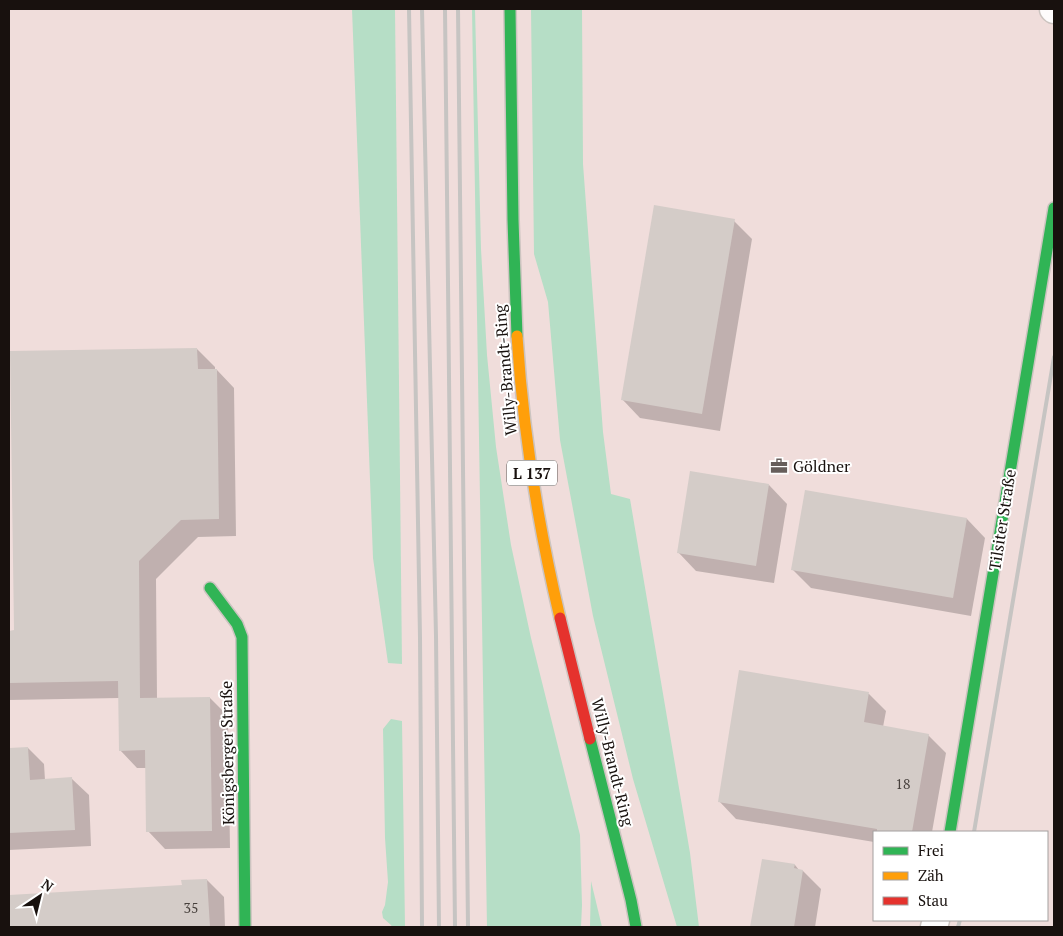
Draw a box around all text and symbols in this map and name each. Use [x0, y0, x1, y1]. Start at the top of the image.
street label: Willy-Brandt-Ring [488, 303, 522, 436]
place label: Göldner [793, 455, 851, 477]
office icon: Göldner [769, 456, 789, 476]
road number: L 137 [507, 460, 557, 486]
street label: Tilsiter Straße [983, 468, 1021, 572]
street label: Königsberger Straße [215, 681, 239, 825]
street label: Willy-Brandt-Ring [586, 696, 640, 829]
house number: 18 [896, 774, 910, 793]
legend [873, 831, 1048, 921]
text: Frei [918, 840, 944, 860]
text: Zäh [918, 865, 944, 885]
north arrow [15, 871, 65, 921]
text: N [38, 874, 58, 896]
text: Stau [918, 890, 948, 910]
house number: 35 [184, 898, 198, 917]

